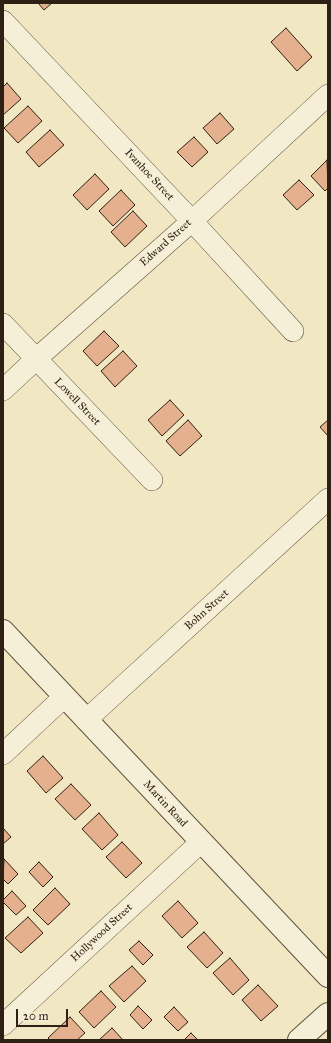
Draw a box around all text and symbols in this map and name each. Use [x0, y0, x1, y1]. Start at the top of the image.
street label: Ivanhoe Street [122, 146, 176, 204]
street label: Edward Street [138, 217, 194, 269]
street label: Lowell Street [51, 375, 103, 429]
street label: Bohn Street [182, 587, 232, 633]
street label: Martin Road [140, 778, 190, 830]
street label: Hollywood Street [68, 901, 136, 965]
scale bar [18, 1001, 70, 1027]
text: 20 m [23, 1009, 49, 1023]

